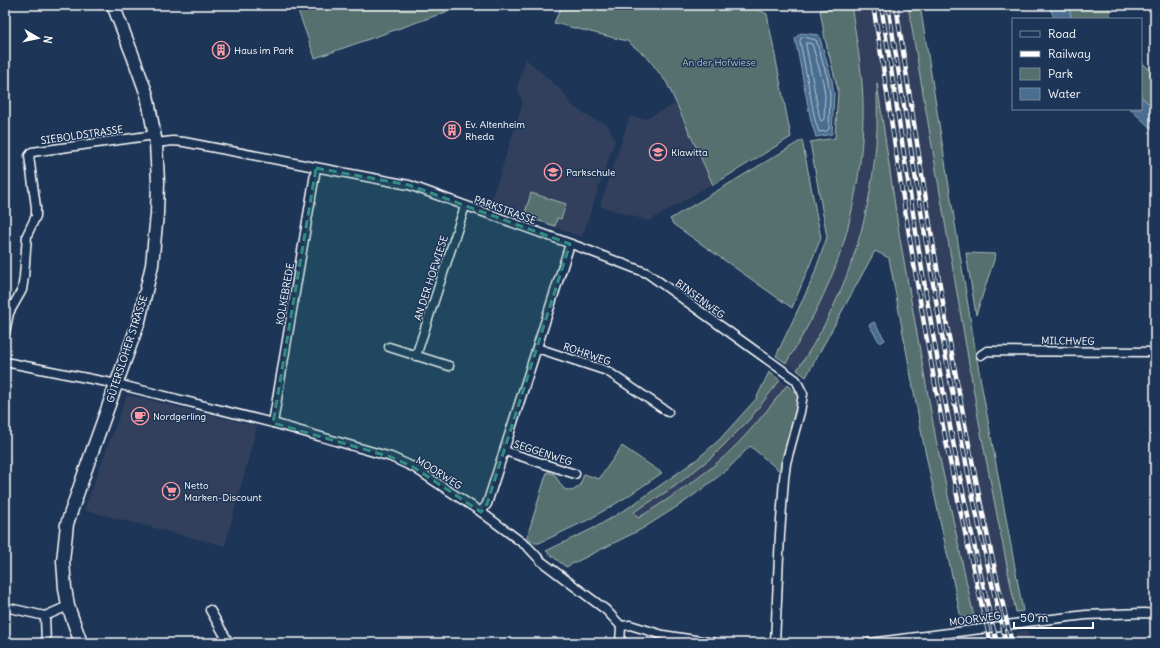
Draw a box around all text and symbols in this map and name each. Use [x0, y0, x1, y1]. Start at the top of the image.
north arrow [18, 18, 58, 58]
legend [1012, 18, 1142, 110]
text: Road [1048, 26, 1076, 41]
text: N [40, 35, 55, 44]
building icon: Haus im Park [211, 40, 231, 60]
place label: Haus im Park [234, 44, 294, 57]
text: Railway [1048, 46, 1091, 61]
park label: An der Hofwiese [682, 56, 756, 69]
text: Park [1048, 66, 1073, 81]
text: Water [1048, 86, 1081, 101]
place label: Ev. Altenheim Rheda [465, 118, 525, 143]
building icon: Ev. Altenheim Rheda [442, 120, 462, 140]
street label: SIEBOLDSTRASSE [40, 123, 124, 147]
school or university icon: Klawitta [648, 142, 668, 162]
place label: Klawitta [671, 146, 708, 159]
school or university icon: Parkschule [543, 162, 563, 182]
place label: Parkschule [566, 166, 616, 179]
street label: PARKSTRASSE [472, 193, 538, 227]
street label: AN DER HOFWIESE [411, 234, 451, 322]
street label: KOLKEBREDE [273, 262, 297, 326]
street label: BINSENWEG [673, 277, 727, 321]
street label: GÜTERSLOHER STRASSE [103, 294, 151, 404]
street label: MILCHWEG [1041, 334, 1095, 348]
street label: ROHRWEG [561, 340, 613, 368]
cafe icon: Nordgerling [130, 406, 150, 426]
place label: Nordgerling [153, 410, 206, 423]
street label: SEGGENWEG [512, 437, 574, 469]
street label: MOORWEG [414, 454, 464, 492]
place label: Netto Marken-Discount [184, 479, 262, 504]
supermarket icon: Netto Marken-Discount [161, 481, 181, 501]
scale bar [1014, 604, 1093, 630]
street label: MOORWEG [948, 609, 1002, 629]
text: 50 m [1020, 610, 1049, 625]

